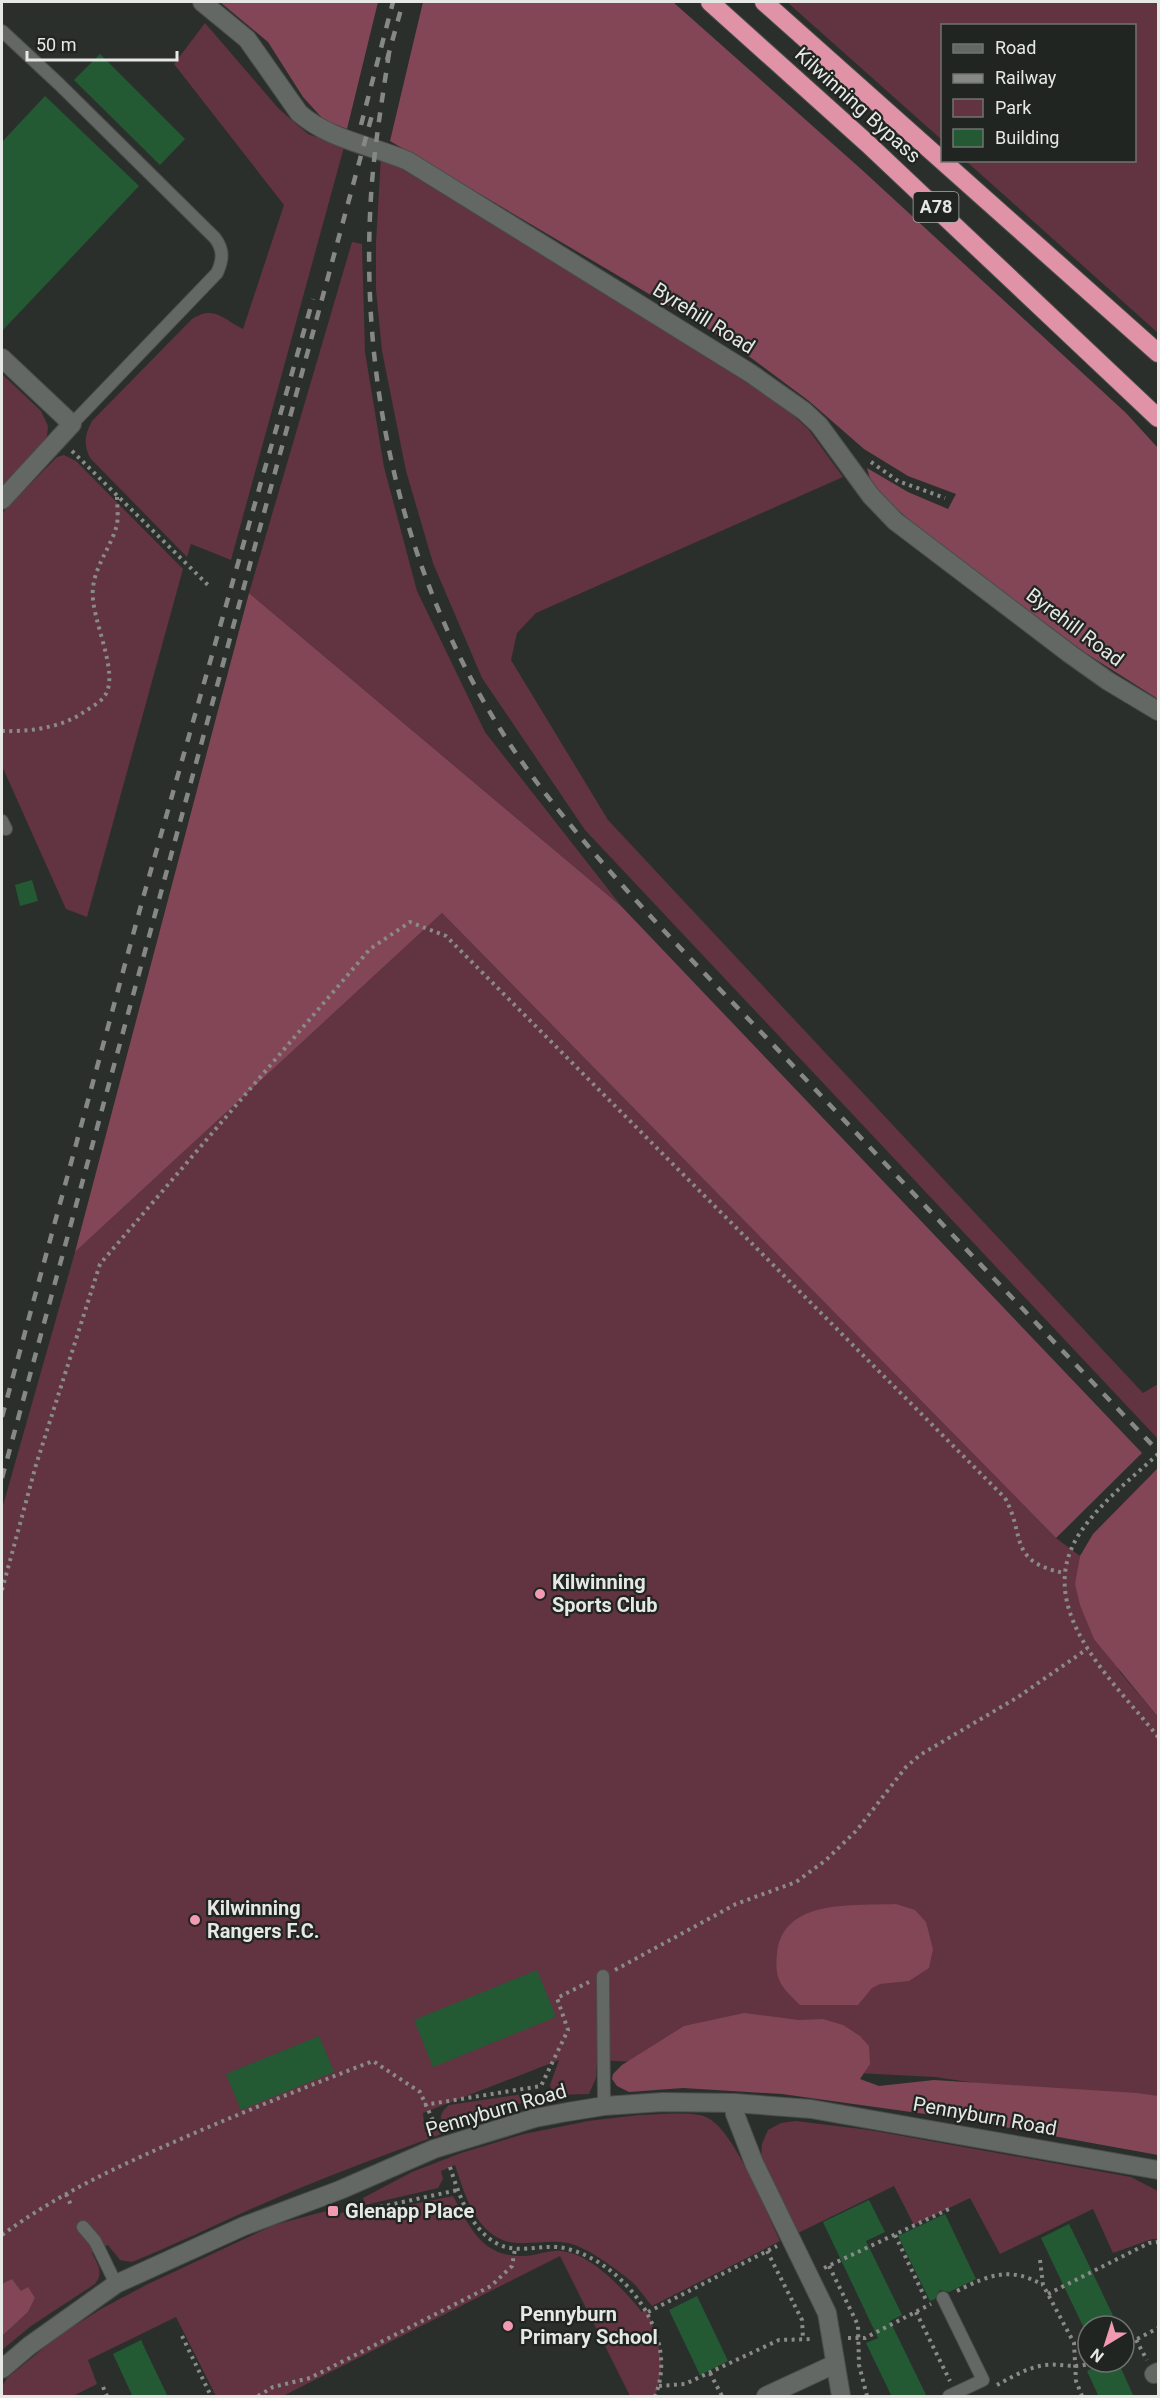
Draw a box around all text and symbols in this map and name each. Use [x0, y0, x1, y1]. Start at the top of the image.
scale bar [27, 24, 177, 62]
legend [941, 24, 1136, 162]
text: 50 m [36, 34, 76, 55]
text: Road [995, 37, 1036, 58]
street label: Kilwinning Bypass [790, 42, 926, 168]
text: Railway [995, 67, 1057, 88]
text: Park [995, 97, 1032, 118]
text: Building [995, 127, 1059, 148]
road number: A78 [914, 192, 958, 222]
street label: Byrehill Road [649, 277, 759, 359]
street label: Byrehill Road [1022, 583, 1128, 671]
place label: Kilwinning Sports Club [552, 1570, 658, 1617]
marker: Kilwinning Sports Club [533, 1587, 547, 1601]
place label: Kilwinning Rangers F.C. [207, 1896, 320, 1943]
marker: Kilwinning Rangers F.C. [188, 1913, 202, 1927]
street label: Pennyburn Road [423, 2078, 569, 2142]
street label: Pennyburn Road [911, 2092, 1059, 2140]
place label: Glenapp Place [345, 2199, 474, 2223]
marker: Glenapp Place [326, 2204, 340, 2218]
place label: Pennyburn Primary School [520, 2302, 658, 2349]
north arrow [1076, 2314, 1136, 2374]
marker: Pennyburn Primary School [501, 2319, 515, 2333]
text: N [1087, 2344, 1107, 2366]

